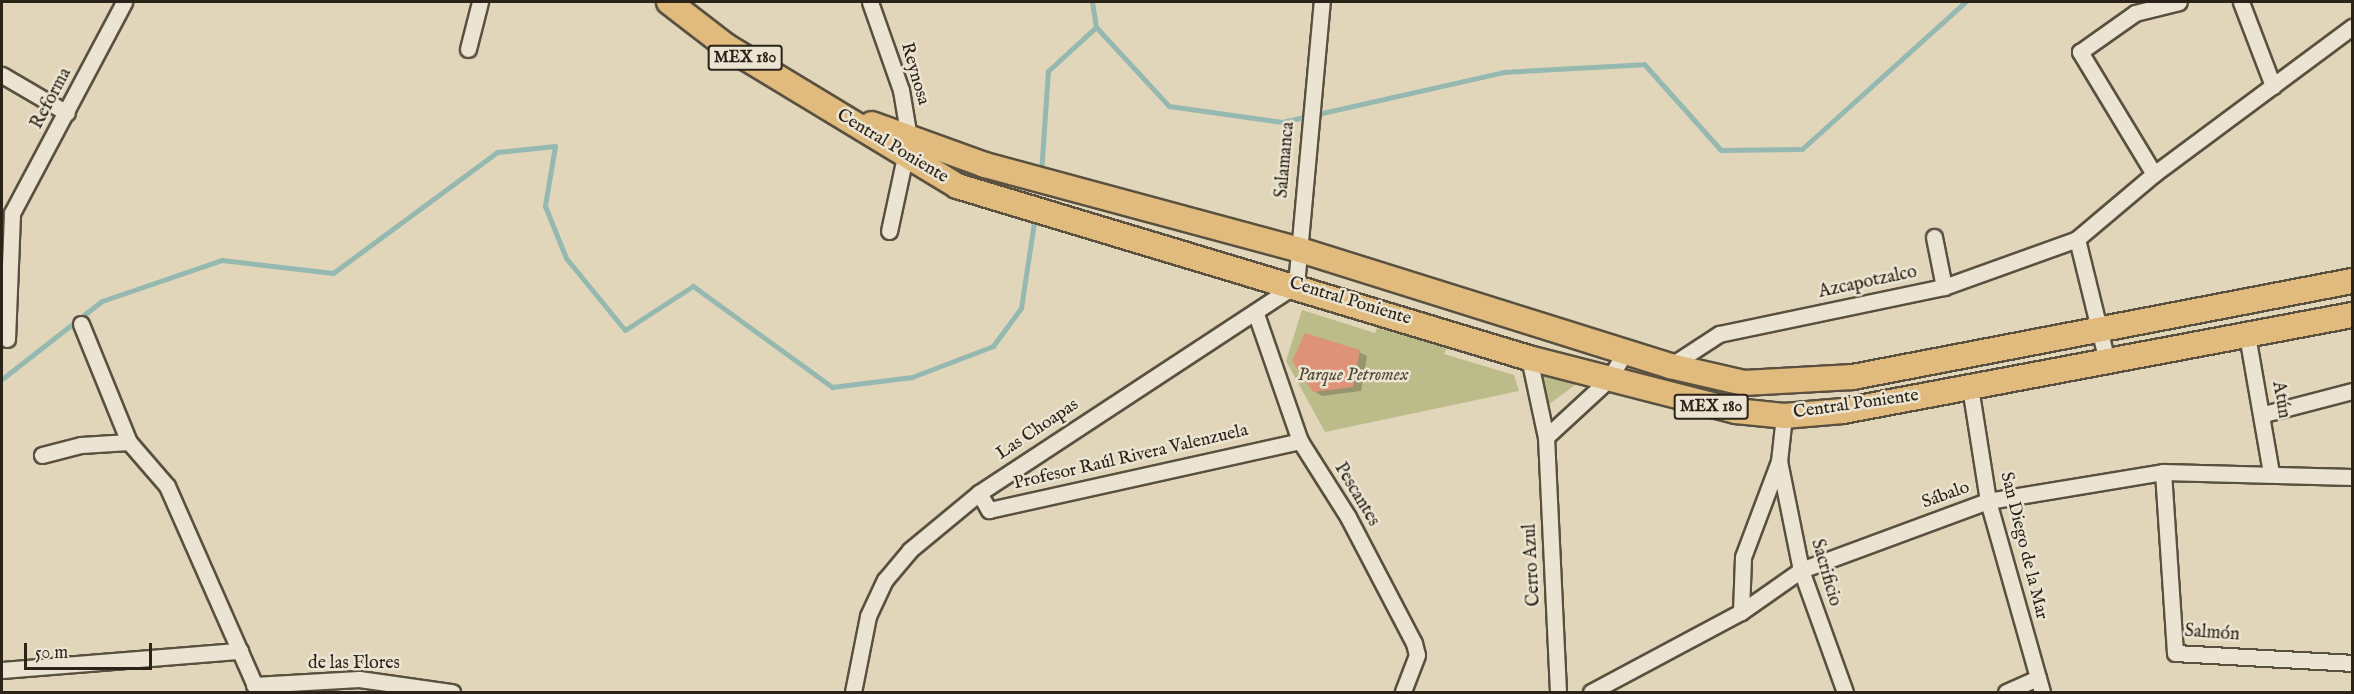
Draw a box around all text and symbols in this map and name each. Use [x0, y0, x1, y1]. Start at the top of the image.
street label: Reynosa [895, 40, 933, 108]
road number: MEX 180 [708, 45, 783, 71]
street label: Reforma [27, 65, 77, 133]
street label: Central Poniente [832, 105, 952, 189]
street label: Salamanca [1272, 121, 1300, 199]
street label: Azcapotzalco [1817, 262, 1919, 304]
street label: Central Poniente [1286, 273, 1414, 331]
park label: Parque Petromex [1298, 365, 1408, 387]
street label: Atún [2266, 380, 2294, 420]
street label: Central Poniente [1792, 386, 1920, 424]
road number: MEX 180 [1674, 394, 1748, 420]
street label: Las Choapas [993, 395, 1083, 465]
street label: Profesor Raúl Rivera Valenzuela [1012, 420, 1250, 496]
street label: Pescantes [1329, 459, 1383, 531]
street label: San Diego de la Mar [1994, 470, 2052, 622]
street label: Sábalo [1919, 477, 1973, 515]
street label: Cerro Azul [1520, 523, 1546, 607]
street label: Sacrificio [1805, 537, 1845, 609]
street label: Salmón [2184, 621, 2240, 647]
scale bar [27, 631, 154, 669]
text: 50 m [35, 642, 68, 665]
street label: de las Flores [308, 653, 400, 675]

